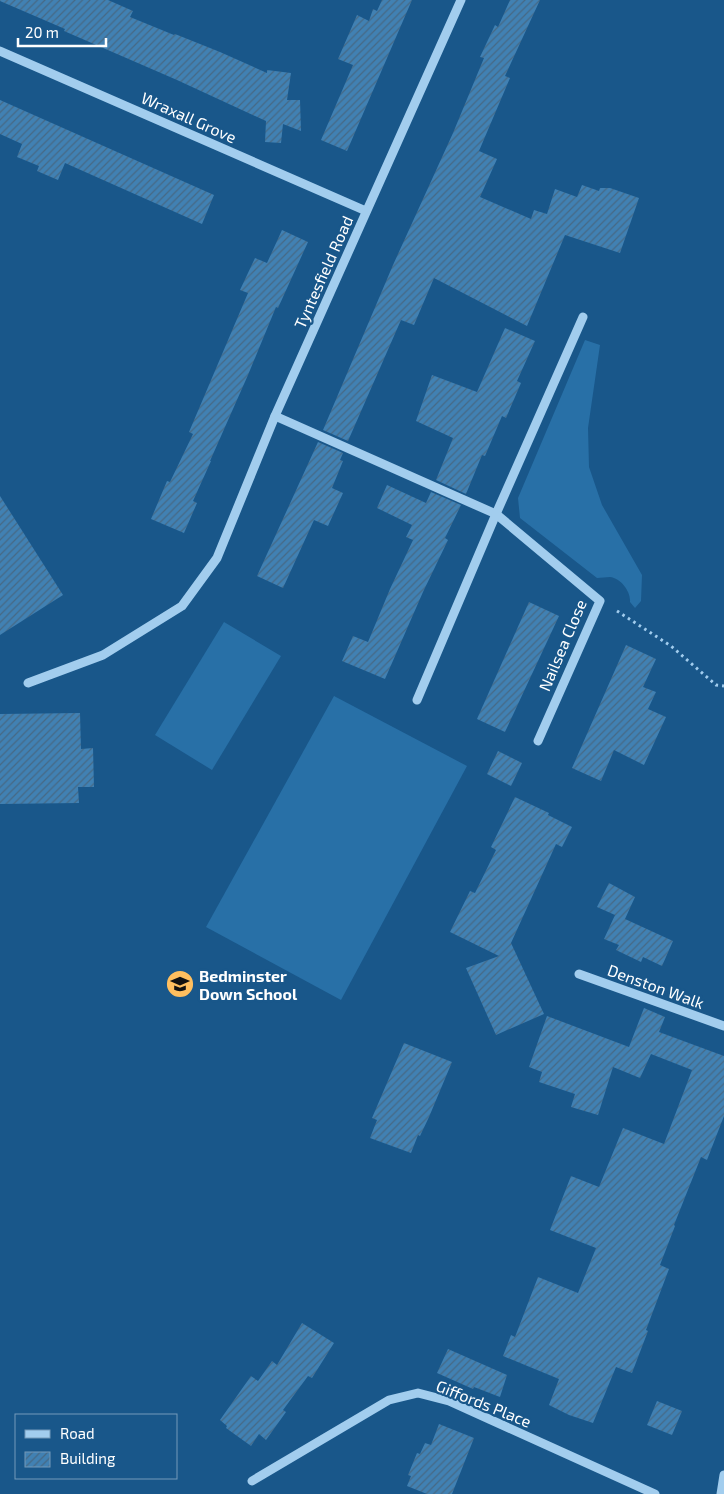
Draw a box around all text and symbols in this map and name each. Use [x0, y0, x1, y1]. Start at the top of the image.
scale bar [18, 15, 105, 47]
text: 20 m [25, 23, 59, 41]
street label: Wraxall Grove [138, 88, 240, 146]
street label: Tyntesfield Road [290, 213, 356, 331]
street label: Nailsea Close [534, 596, 590, 694]
street label: Denston Walk [605, 960, 707, 1012]
place label: Bedminster Down School [199, 966, 298, 1003]
school or university icon: Bedminster Down School [165, 969, 195, 999]
street label: Giffords Place [434, 1375, 534, 1431]
legend [15, 1414, 178, 1479]
text: Road [60, 1424, 95, 1442]
text: Building [60, 1449, 116, 1467]

